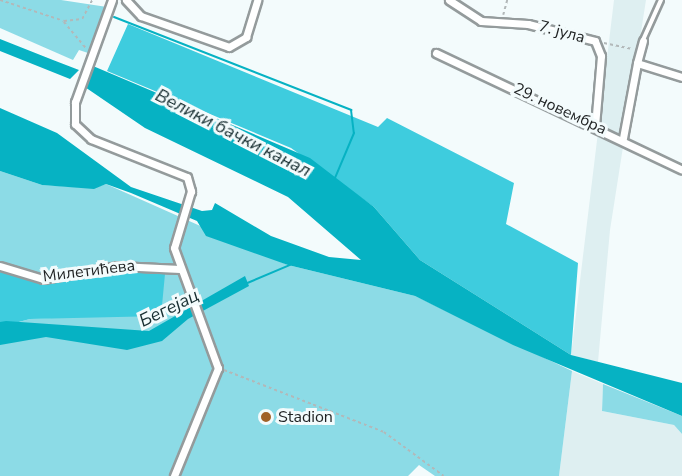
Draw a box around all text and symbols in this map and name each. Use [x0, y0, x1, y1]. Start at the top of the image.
street label: 7. јула [537, 17, 587, 47]
street label: 29. новембра [510, 79, 610, 139]
water label: Велики бачки канал [152, 84, 314, 182]
street label: Милетићева [42, 256, 136, 286]
water label: Бегејац [135, 284, 203, 332]
place label: Stadion [278, 407, 333, 427]
marker: Stadion [259, 410, 273, 424]

